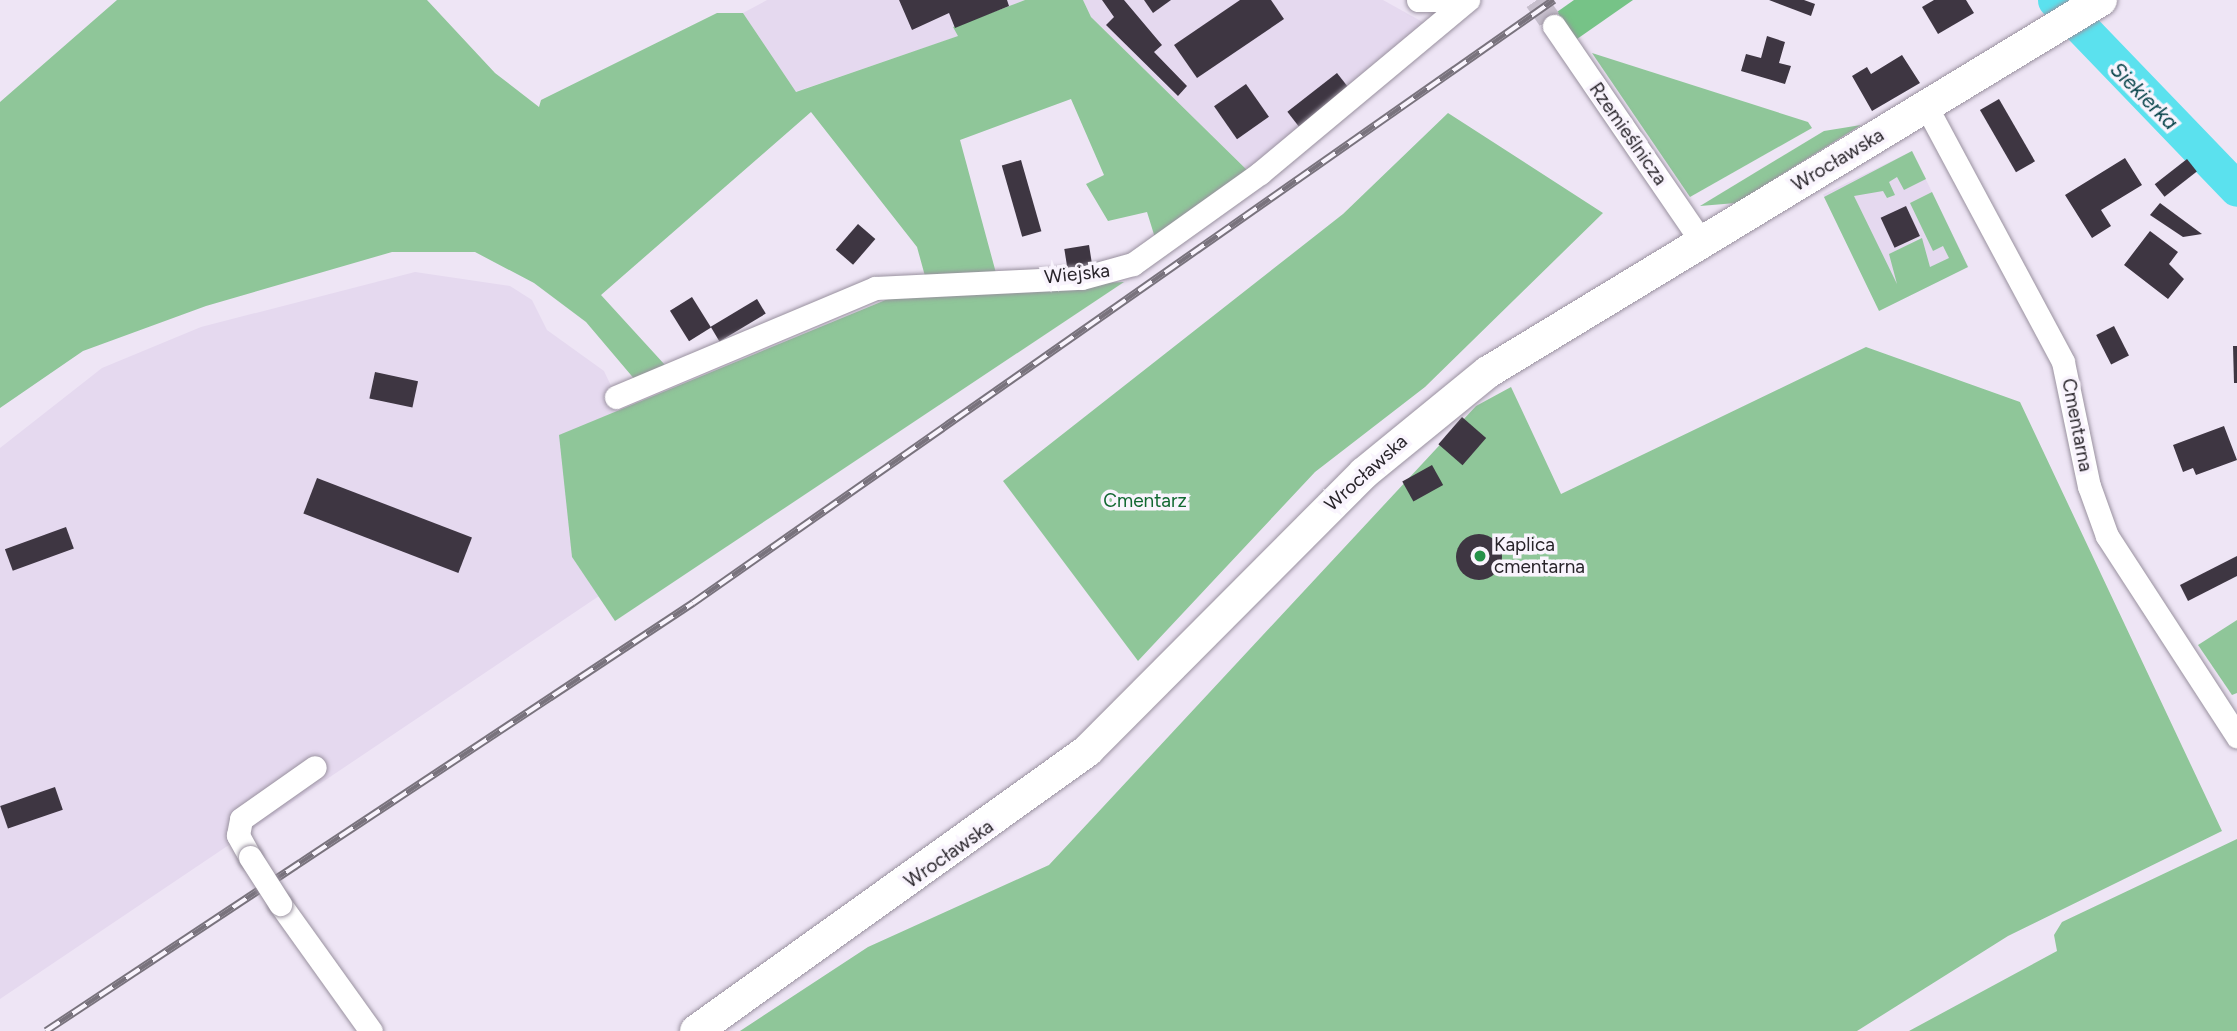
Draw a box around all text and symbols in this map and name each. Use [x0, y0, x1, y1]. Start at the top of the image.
water label: Siekierka [2105, 57, 2183, 135]
street label: Rzemieślnicza [1584, 78, 1672, 190]
street label: Wrocławska [1788, 124, 1888, 196]
street label: Wiejska [1043, 259, 1111, 289]
street label: Cmentarna [2057, 377, 2097, 473]
street label: Wrocławska [1320, 430, 1412, 516]
park label: Cmentarz [1103, 490, 1187, 512]
place label: Kaplica cmentarna [1494, 534, 1585, 578]
marker: Kaplica cmentarna [1472, 548, 1488, 564]
street label: Wrocławska [900, 815, 998, 893]

